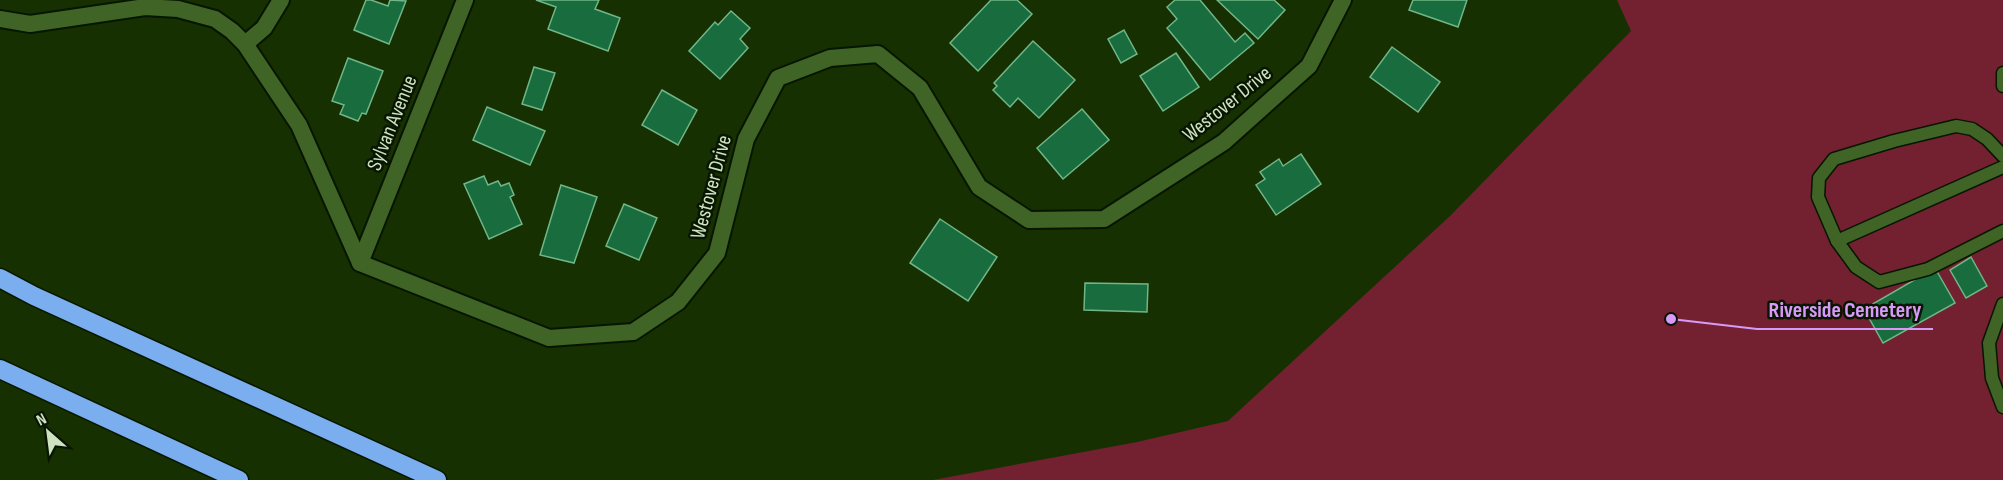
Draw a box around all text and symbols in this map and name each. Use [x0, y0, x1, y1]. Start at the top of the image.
street label: Westover Drive [1178, 61, 1276, 147]
street label: Sylvan Avenue [362, 72, 422, 174]
street label: Westover Drive [685, 132, 737, 242]
callout: Riverside Cemetery [1757, 289, 1933, 329]
text: Riverside Cemetery [1769, 297, 1921, 324]
north arrow [18, 402, 78, 462]
text: N [33, 410, 50, 430]

